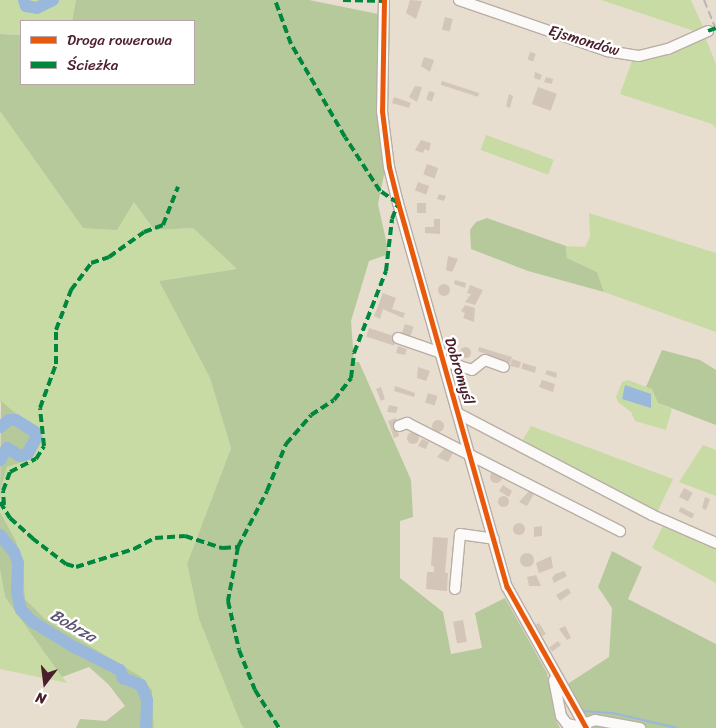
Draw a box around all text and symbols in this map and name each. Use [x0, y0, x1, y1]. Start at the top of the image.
legend [20, 20, 195, 85]
street label: Ejsmondów [546, 22, 622, 60]
text: Droga rowerowa [67, 27, 172, 53]
text: Ścieżka [67, 52, 118, 78]
street label: Dobromyśl [440, 335, 478, 407]
water label: Bobrza [47, 605, 99, 647]
north arrow [20, 658, 70, 708]
text: N [33, 685, 49, 711]

